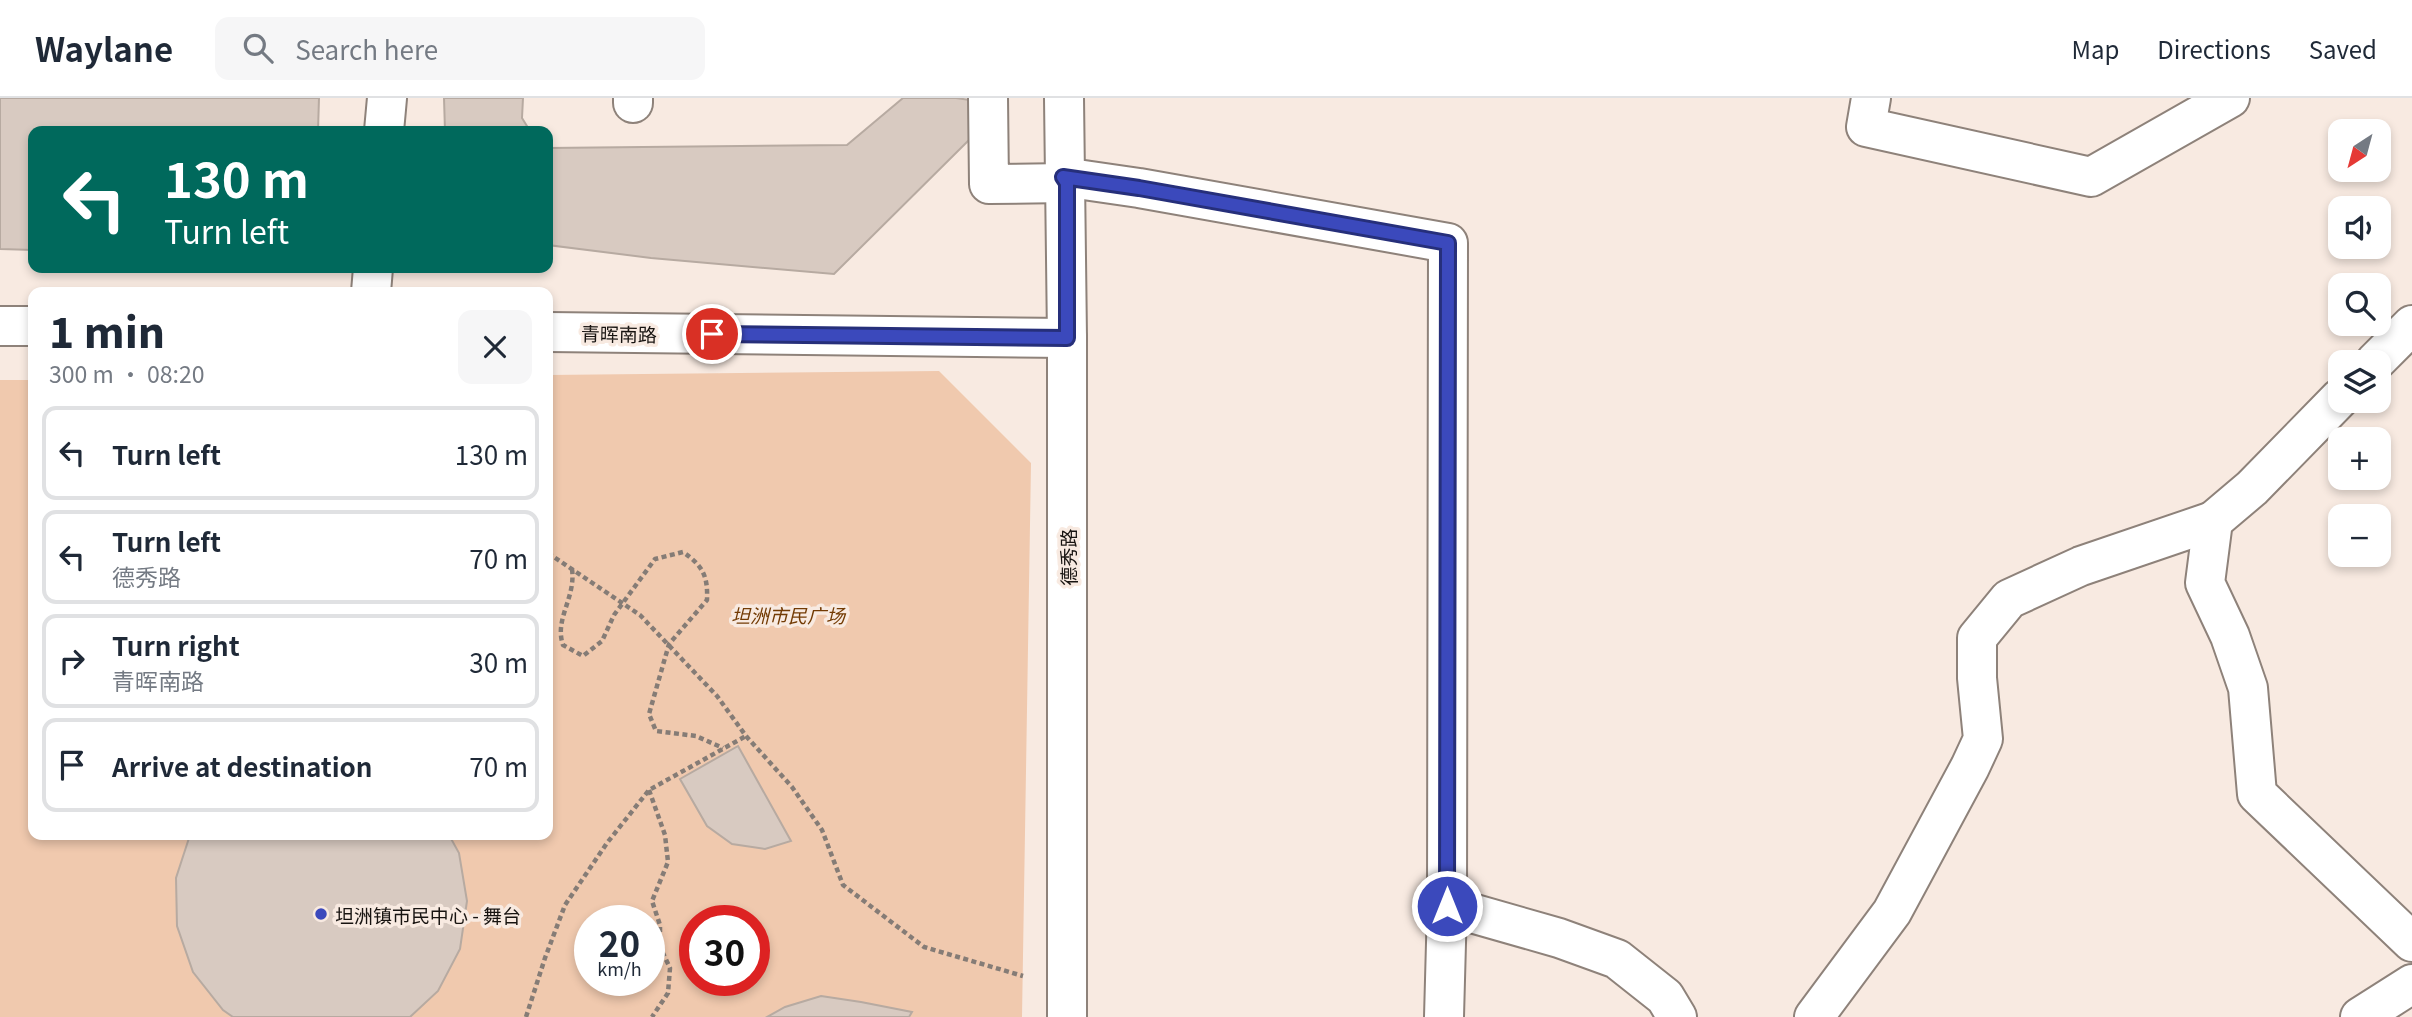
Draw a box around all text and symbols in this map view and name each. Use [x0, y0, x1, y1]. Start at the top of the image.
search box [215, 17, 705, 80]
text: Waylane [35, 24, 173, 72]
icon: search [239, 29, 277, 67]
text: Search here [295, 30, 438, 67]
text: Map [2071, 31, 2119, 66]
text: Directions [2157, 31, 2271, 66]
text: Saved [2309, 31, 2377, 66]
north arrow [2328, 119, 2390, 182]
map controls [2328, 119, 2391, 567]
text: 130 m [164, 141, 309, 212]
icon: left [49, 154, 140, 245]
button: sound [2328, 196, 2391, 259]
text: Turn left [164, 207, 289, 253]
button: search [2328, 273, 2391, 336]
text: 1 min [49, 299, 165, 360]
pin [682, 304, 742, 364]
button: close [458, 310, 532, 384]
icon: arrive [693, 315, 731, 353]
street label: 青晖南路 [581, 319, 657, 347]
button: layers [2328, 350, 2391, 413]
text: 300 m · 08:20 [49, 356, 205, 390]
button: + [2328, 427, 2391, 490]
icon: left [53, 434, 91, 472]
text: Turn left [112, 435, 221, 472]
text: 130 m [455, 435, 528, 472]
button: − [2328, 504, 2391, 567]
text: Turn left [112, 522, 221, 559]
street label: 德秀路 [1054, 528, 1081, 586]
icon: left [53, 538, 91, 576]
text: 70 m [469, 539, 528, 576]
text: 德秀路 [112, 559, 181, 593]
park label: 坦洲市民广场 [731, 601, 847, 628]
text: Turn right [112, 626, 240, 663]
icon: right [53, 642, 91, 680]
text: 30 m [469, 643, 528, 680]
text: 青晖南路 [112, 663, 204, 697]
icon: arrive [53, 746, 91, 784]
text: Arrive at destination [112, 747, 373, 784]
text: 70 m [469, 747, 528, 784]
position arrow [1410, 869, 1484, 943]
place label: 坦洲镇市民中心 - 舞台 [335, 901, 521, 928]
speed limit sign: 30 [679, 905, 770, 996]
marker: 坦洲镇市民中心 - 舞台 [313, 906, 329, 922]
text: 20 [599, 916, 640, 967]
text: km/h [597, 955, 642, 981]

